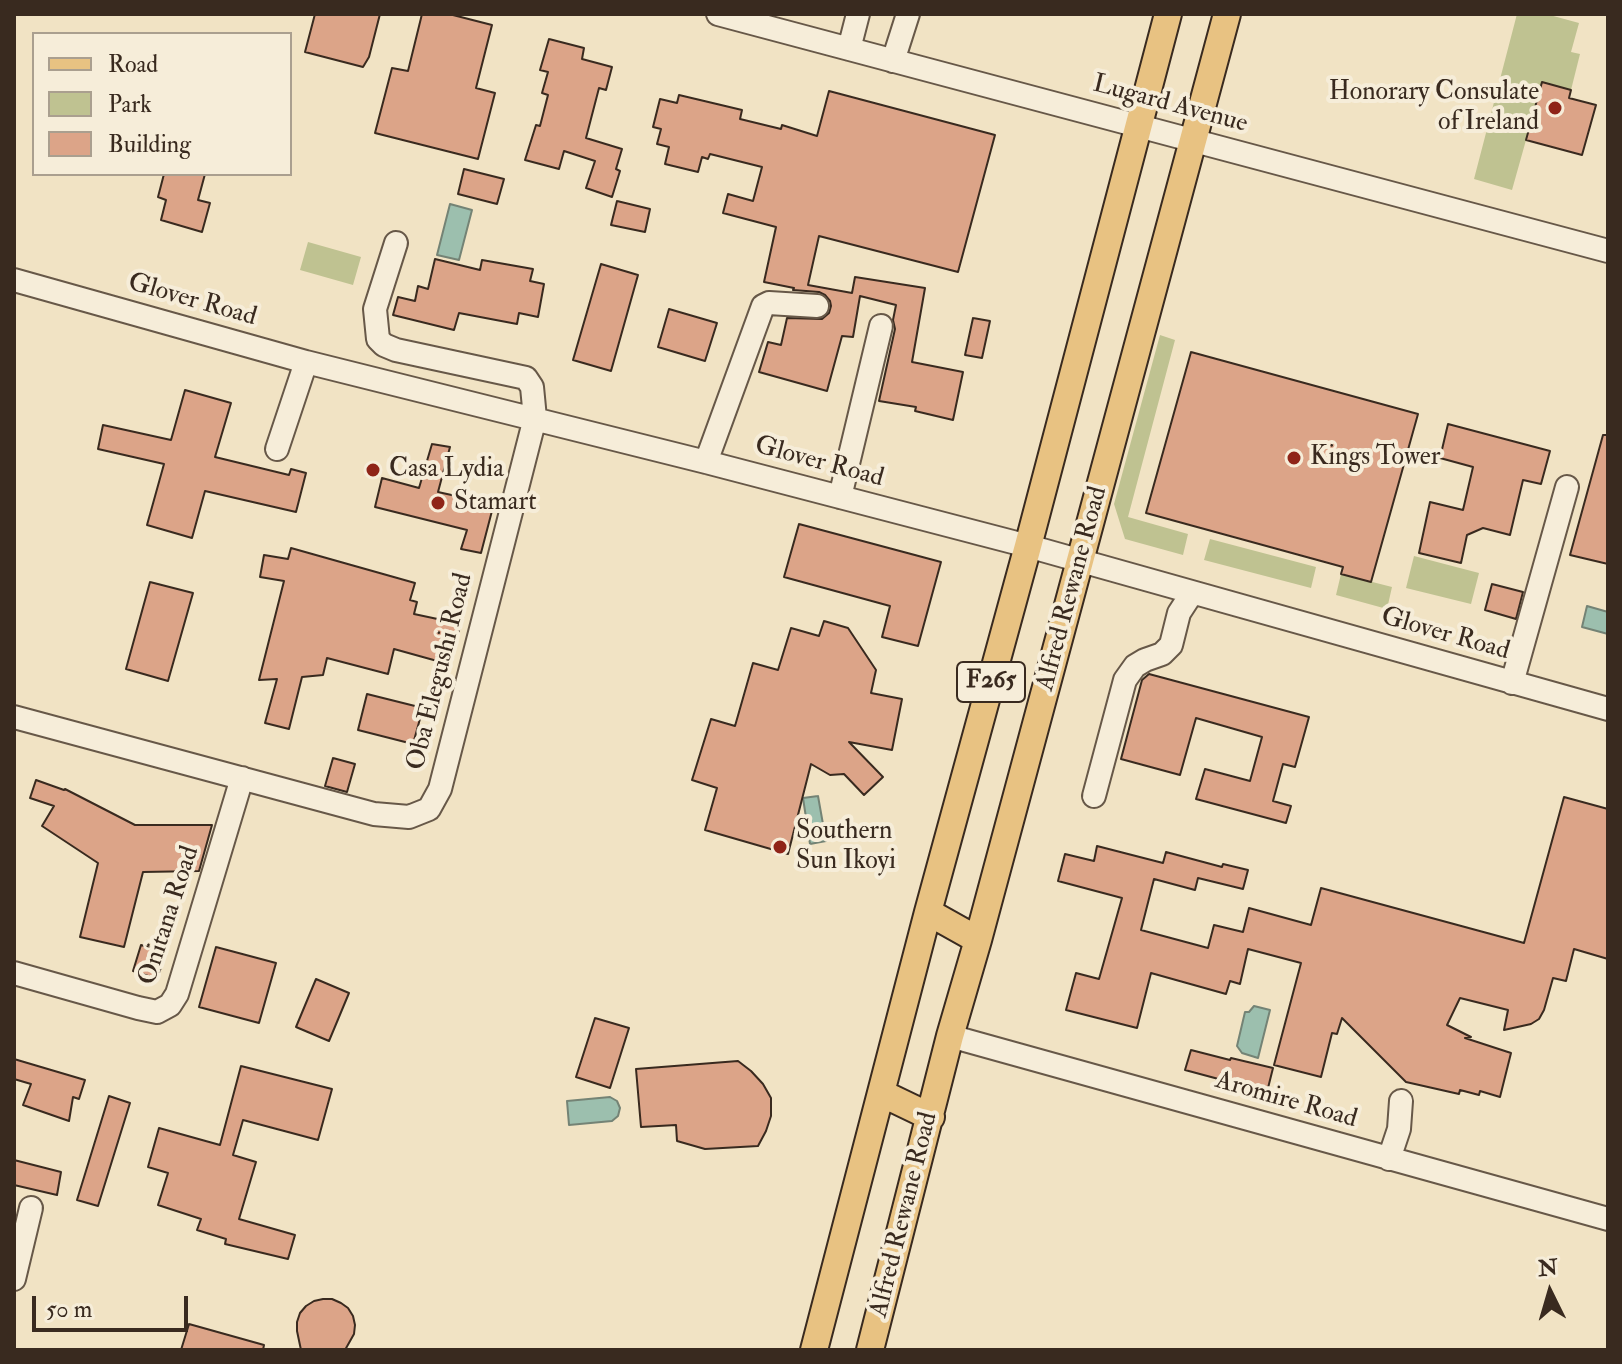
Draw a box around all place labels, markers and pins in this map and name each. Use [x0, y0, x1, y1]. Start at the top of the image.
place label: Honorary Consulate of Ireland [1329, 77, 1539, 138]
marker: Honorary Consulate of Ireland [1546, 99, 1564, 117]
place label: Kings Tower [1310, 442, 1440, 474]
marker: Kings Tower [1285, 449, 1303, 467]
place label: Casa Lydia [389, 454, 504, 486]
marker: Casa Lydia [364, 461, 382, 479]
place label: Stamart [454, 487, 537, 519]
marker: Stamart [429, 494, 447, 512]
place label: Southern Sun Ikoyi [796, 816, 896, 878]
marker: Southern Sun Ikoyi [771, 838, 789, 856]

